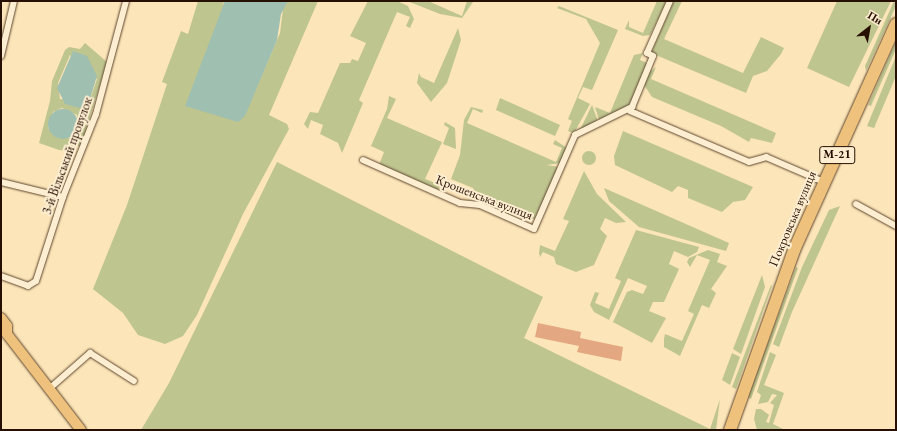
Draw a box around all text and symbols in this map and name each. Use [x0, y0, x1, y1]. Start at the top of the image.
north arrow [849, 8, 889, 48]
text: Пн [865, 8, 885, 28]
street label: 3-й Вільський провулок [40, 95, 96, 217]
road number: М-21 [819, 145, 855, 165]
street label: Покровська вулиця [766, 169, 820, 269]
street label: Крошенська вулиця [433, 172, 535, 224]

